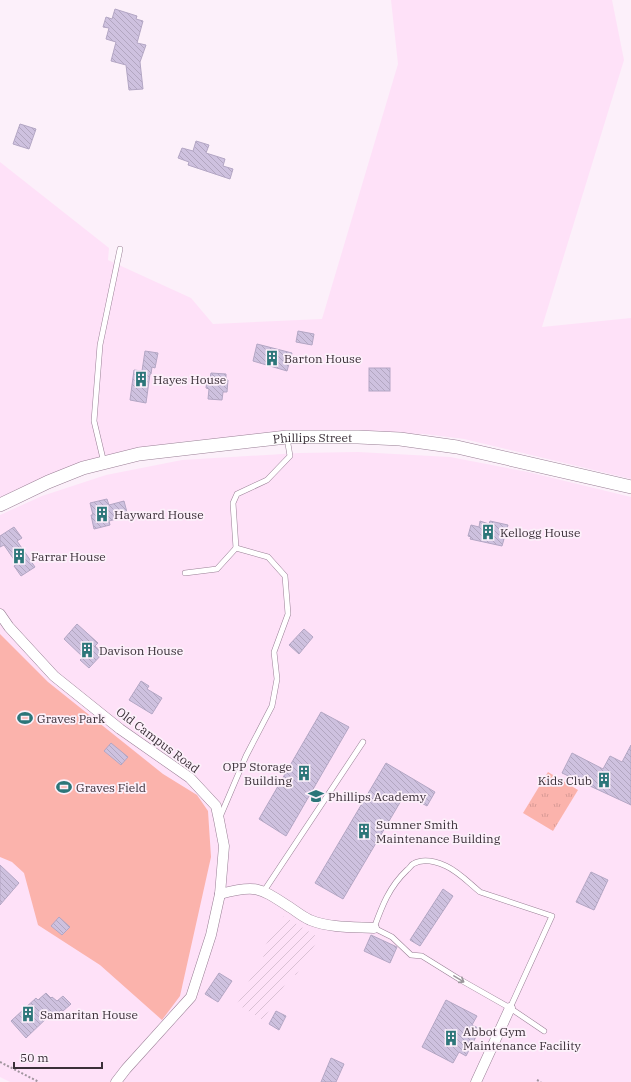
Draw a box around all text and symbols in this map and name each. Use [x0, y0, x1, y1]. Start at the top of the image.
building icon: Barton House [263, 349, 281, 367]
place label: Barton House [284, 351, 361, 366]
building icon: Hayes House [132, 370, 150, 388]
place label: Hayes House [153, 372, 226, 387]
street label: Phillips Street [272, 429, 352, 446]
building icon: Hayward House [93, 505, 111, 523]
place label: Hayward House [114, 507, 204, 522]
building icon: Kellogg House [479, 523, 497, 541]
place label: Kellogg House [500, 525, 580, 540]
building icon: Farrar House [10, 547, 28, 565]
place label: Farrar House [31, 549, 106, 564]
building icon: Davison House [78, 641, 96, 659]
place label: Davison House [99, 643, 183, 658]
street label: Old Campus Road [114, 704, 202, 776]
sports icon: Graves Park [16, 709, 34, 727]
place label: Graves Park [37, 711, 105, 726]
place label: OPP Storage Building [223, 759, 292, 788]
building icon: OPP Storage Building [295, 764, 313, 782]
building icon: Kids Club [595, 771, 613, 789]
place label: Kids Club [538, 773, 592, 788]
sports icon: Graves Field [55, 778, 73, 796]
place label: Graves Field [76, 780, 146, 795]
school or university icon: Phillips Academy [307, 787, 325, 805]
place label: Phillips Academy [328, 789, 427, 804]
place label: Sumner Smith Maintenance Building [376, 817, 501, 846]
building icon: Sumner Smith Maintenance Building [355, 822, 373, 840]
one-way arrow [453, 976, 465, 984]
building icon: Samaritan House [19, 1005, 37, 1023]
place label: Samaritan House [40, 1007, 138, 1022]
place label: Abbot Gym Maintenance Facility [463, 1024, 581, 1053]
building icon: Abbot Gym Maintenance Facility [442, 1029, 460, 1047]
scale bar [14, 1044, 102, 1070]
text: 50 m [20, 1050, 49, 1065]

